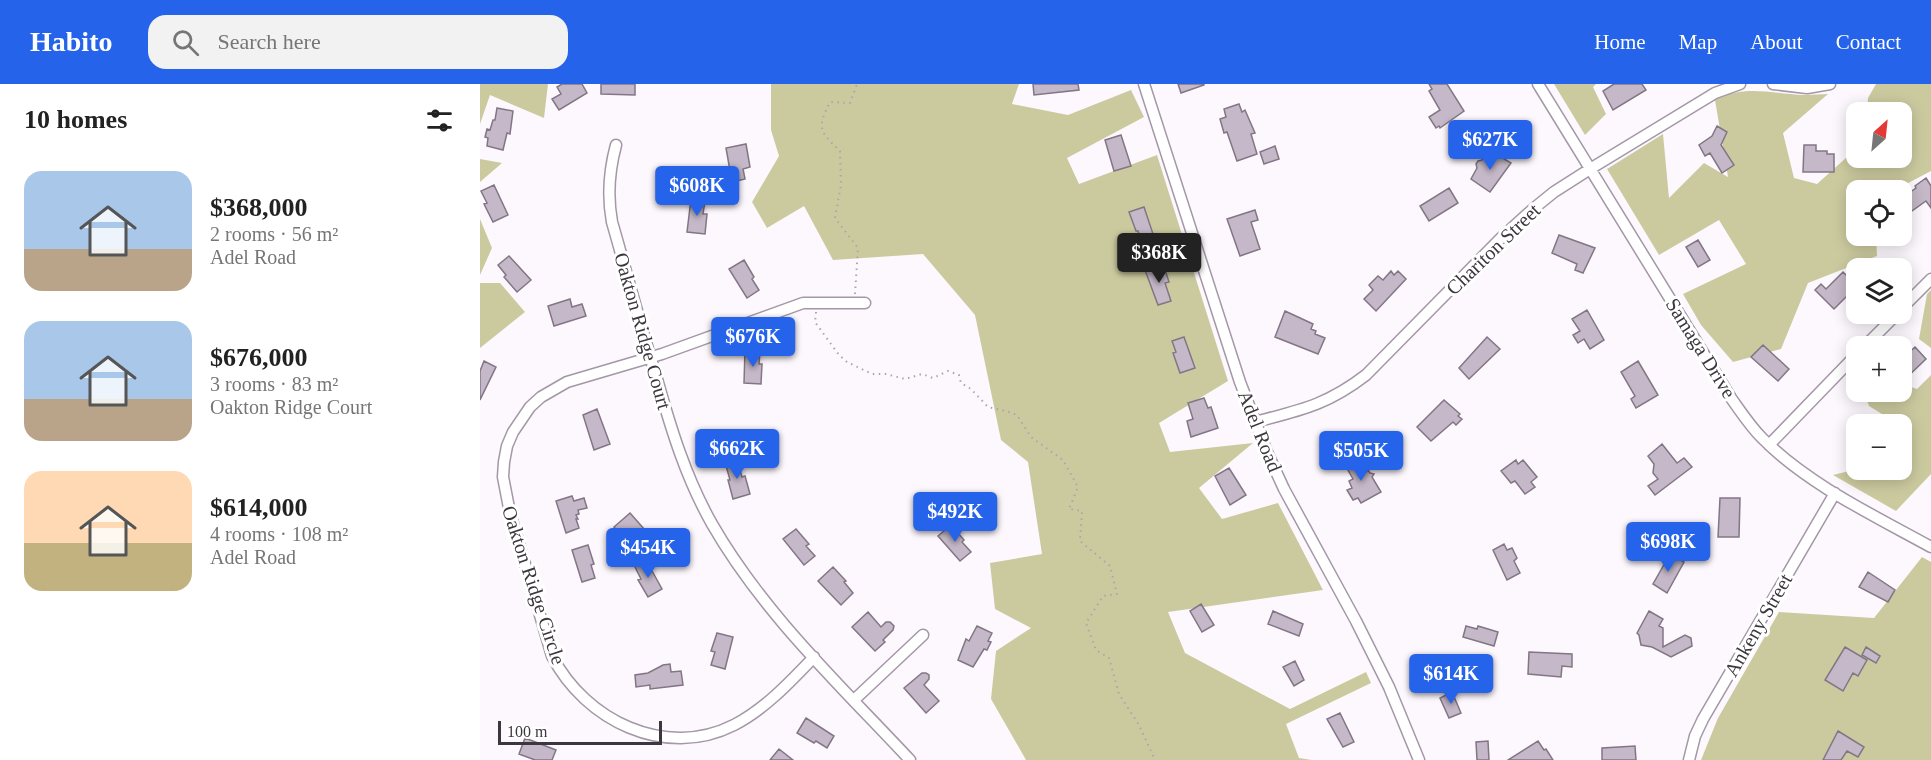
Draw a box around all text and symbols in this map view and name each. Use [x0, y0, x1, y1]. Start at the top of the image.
search box [148, 15, 568, 69]
text: Habito [30, 26, 112, 57]
icon: search [169, 26, 202, 59]
text: Search here [217, 29, 321, 54]
text: Home [1594, 30, 1646, 54]
text: Map [1679, 30, 1717, 54]
text: About [1750, 30, 1803, 54]
text: Contact [1836, 30, 1901, 54]
north arrow [1846, 102, 1912, 168]
map controls [1846, 102, 1912, 480]
icon: filters [423, 104, 456, 137]
text: 10 homes [24, 105, 127, 134]
pin: $627K [1448, 120, 1532, 171]
text: $627K [1462, 128, 1518, 150]
pin: $608K [655, 166, 739, 217]
text: $608K [669, 174, 725, 196]
button: locate [1846, 180, 1912, 246]
text: $368,000 [210, 193, 308, 222]
icon: home [72, 195, 144, 267]
street label: Chariton Street [1442, 199, 1545, 299]
text: 2 rooms · 56 m² [210, 223, 338, 245]
pin: $368K [1117, 233, 1201, 284]
text: $368K [1131, 241, 1187, 263]
text: Adel Road [210, 246, 296, 268]
street label: Oakton Ridge Court [609, 250, 676, 413]
button: layers [1846, 258, 1912, 324]
street label: Samaga Drive [1661, 294, 1741, 403]
pin: $676K [711, 317, 795, 368]
text: $676K [725, 325, 781, 347]
button: + [1846, 336, 1912, 402]
text: $676,000 [210, 343, 308, 372]
icon: home [72, 345, 144, 417]
text: 3 rooms · 83 m² [210, 373, 338, 395]
street label: Adel Road [1234, 387, 1286, 475]
text: Oakton Ridge Court [210, 396, 372, 418]
button: − [1846, 414, 1912, 480]
pin: $662K [695, 429, 779, 480]
pin: $505K [1319, 431, 1403, 482]
text: $662K [709, 437, 765, 459]
text: $505K [1333, 439, 1389, 461]
pin: $492K [913, 492, 997, 543]
text: $614,000 [210, 493, 308, 522]
icon: home [72, 495, 144, 567]
text: $492K [927, 500, 983, 522]
street label: Oakton Ridge Circle [497, 503, 570, 668]
pin: $698K [1626, 522, 1710, 573]
text: 4 rooms · 108 m² [210, 523, 348, 545]
pin: $454K [606, 528, 690, 579]
text: $698K [1640, 530, 1696, 552]
text: $454K [620, 536, 676, 558]
text: Adel Road [210, 546, 296, 568]
street label: Ankeny Street [1720, 569, 1797, 681]
pin: $614K [1409, 654, 1493, 705]
text: $614K [1423, 662, 1479, 684]
scale bar [498, 718, 662, 746]
text: 100 m [507, 723, 547, 740]

